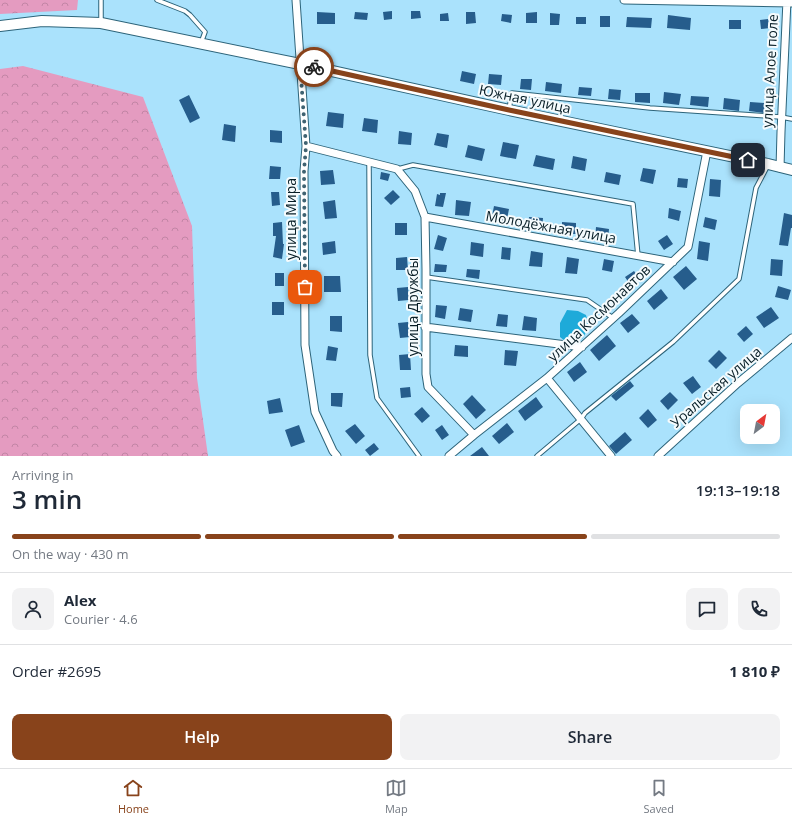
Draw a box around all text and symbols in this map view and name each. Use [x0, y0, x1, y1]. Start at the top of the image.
street label: улица Алое поле [757, 13, 782, 128]
courier [294, 47, 334, 87]
icon: bike [303, 56, 325, 78]
street label: Южная улица [477, 80, 573, 118]
pin [731, 143, 765, 177]
icon: home [737, 149, 759, 171]
street label: улица Мира [281, 178, 300, 260]
street label: Молодёжная улица [484, 206, 618, 247]
street label: улица Дружбы [403, 258, 422, 356]
street label: улица Космонавтов [543, 260, 654, 365]
pin [288, 270, 322, 304]
icon: bag [294, 276, 316, 298]
street label: Уральская улица [666, 342, 765, 431]
north arrow [740, 404, 780, 444]
map controls [740, 404, 780, 444]
text: Arriving in [12, 466, 74, 484]
text: 19:13–19:18 [696, 480, 780, 500]
text: 3 min [12, 481, 82, 517]
text: On the way · 430 m [12, 545, 128, 563]
button: person [12, 588, 54, 630]
button: chat [686, 588, 728, 630]
button: phone [738, 588, 780, 630]
text: Alex [64, 590, 96, 610]
text: Courier · 4.6 [64, 610, 138, 628]
text: Order #2695 [12, 661, 101, 681]
text: 1 810 ₽ [729, 661, 780, 681]
button: Help [12, 714, 392, 760]
button: Share [400, 714, 780, 760]
tab: Home [118, 777, 149, 816]
tab: Map [385, 777, 408, 816]
tab: Saved [643, 777, 674, 816]

